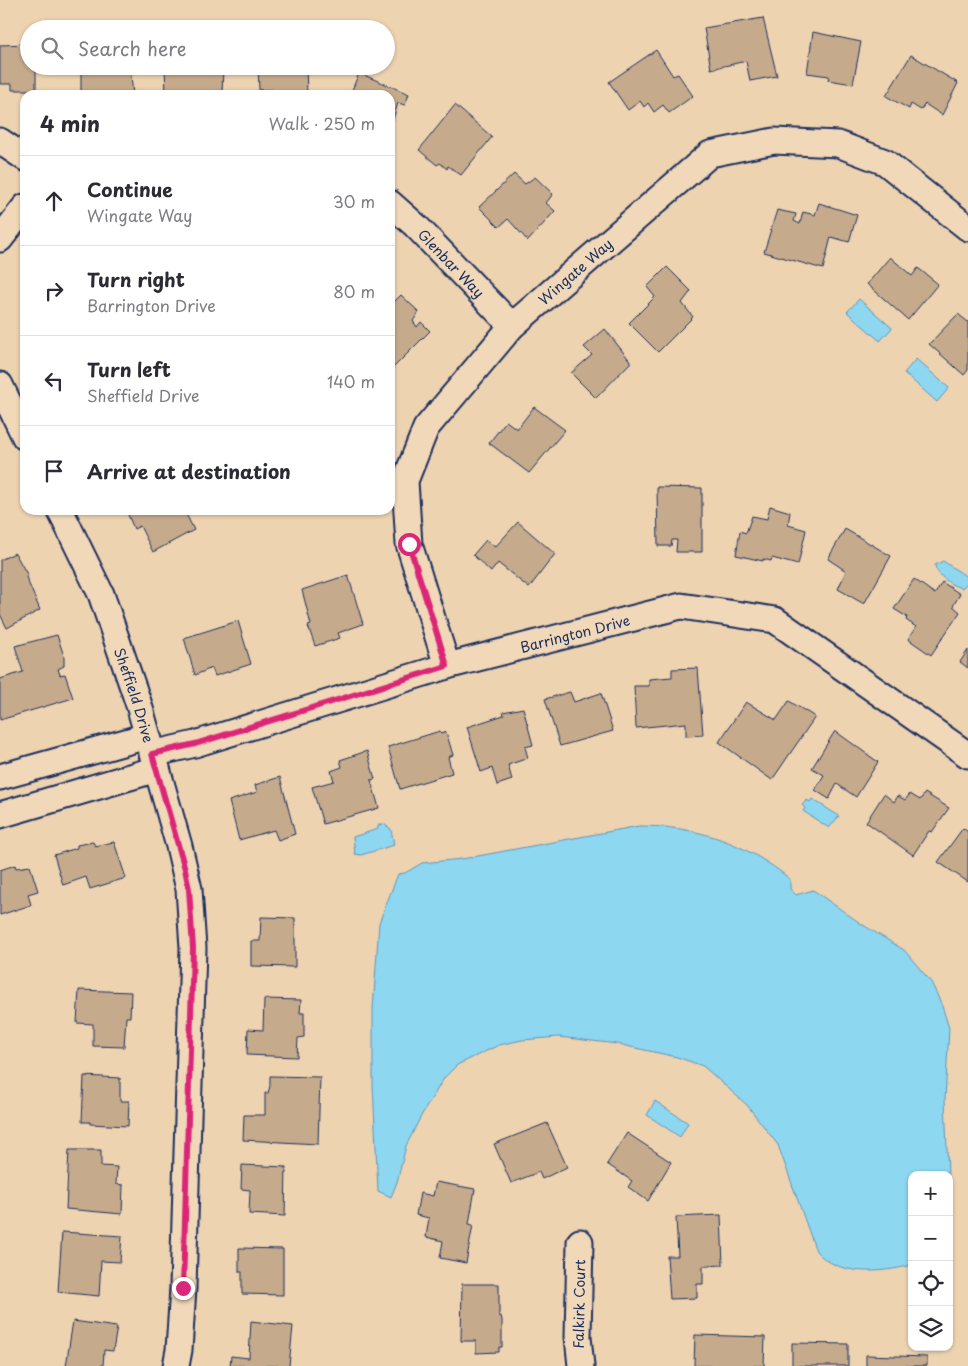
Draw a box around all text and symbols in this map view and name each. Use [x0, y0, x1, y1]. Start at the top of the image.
search box [20, 20, 395, 75]
icon: search [38, 34, 66, 62]
text: Search here [78, 34, 187, 62]
text: 4 min [40, 107, 100, 139]
text: Walk · 250 m [269, 111, 375, 135]
text: Continue [87, 175, 173, 203]
icon: ahead [40, 187, 68, 215]
text: 30 m [333, 189, 375, 213]
text: Wingate Way [87, 203, 192, 227]
street label: Glenbar Way [413, 224, 490, 302]
street label: Wingate Way [533, 233, 617, 309]
text: Turn right [87, 265, 185, 293]
icon: right [40, 277, 68, 305]
text: 80 m [333, 279, 375, 303]
text: Barrington Drive [87, 293, 216, 317]
text: Turn left [87, 355, 171, 383]
icon: left [40, 367, 68, 395]
text: 140 m [327, 369, 375, 393]
text: Sheffield Drive [87, 383, 200, 407]
icon: arrive [40, 457, 68, 485]
text: Arrive at destination [87, 457, 291, 485]
route start [398, 533, 421, 556]
street label: Barrington Drive [518, 609, 632, 657]
street label: Sheffield Drive [110, 645, 160, 745]
map controls [908, 1171, 953, 1351]
button: + [908, 1171, 953, 1216]
button: − [908, 1216, 953, 1261]
street label: Falkirk Court [568, 1259, 590, 1349]
button: locate [908, 1261, 953, 1306]
route end [172, 1277, 195, 1300]
button: layers [908, 1306, 953, 1351]

